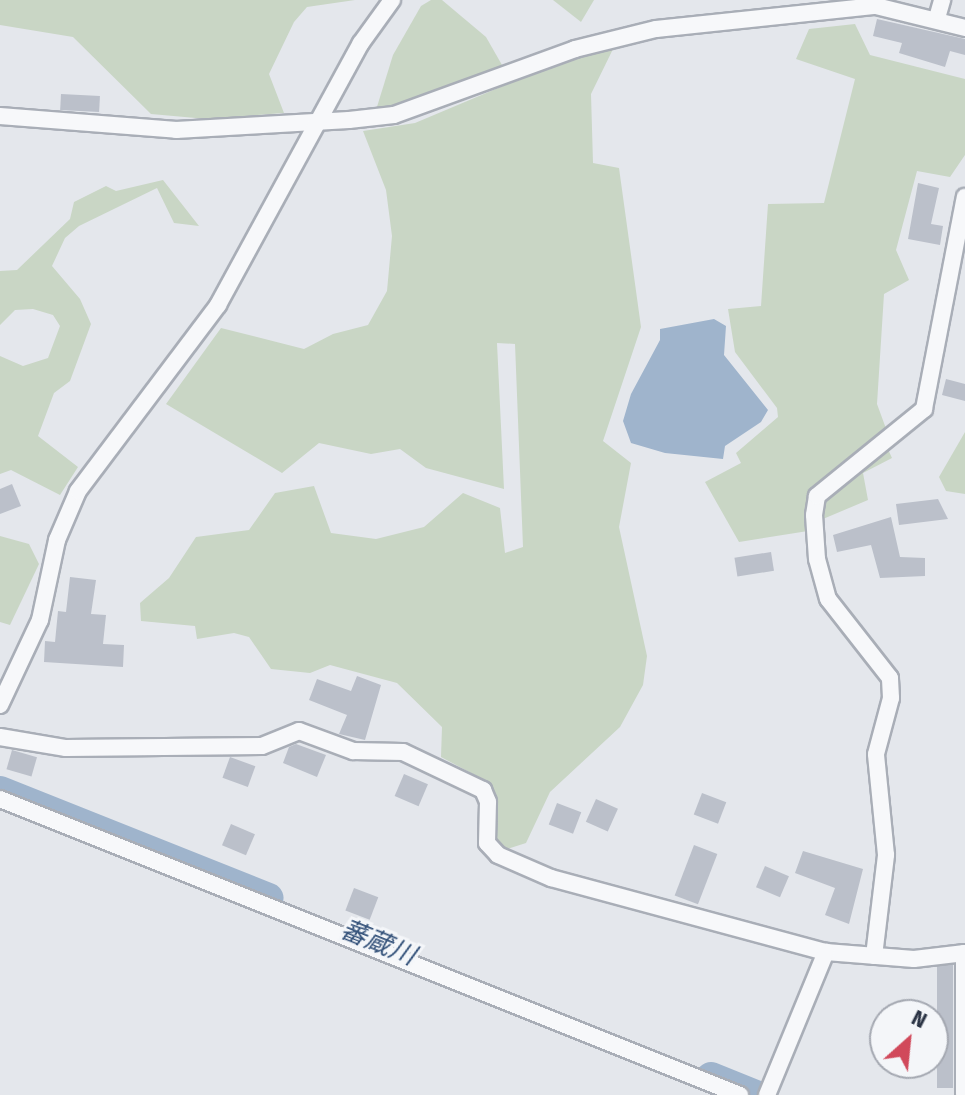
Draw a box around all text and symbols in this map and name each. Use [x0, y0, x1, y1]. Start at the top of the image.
water label: 蕃蔵川 [336, 914, 420, 972]
north arrow [869, 999, 949, 1079]
text: N [907, 1004, 931, 1034]

